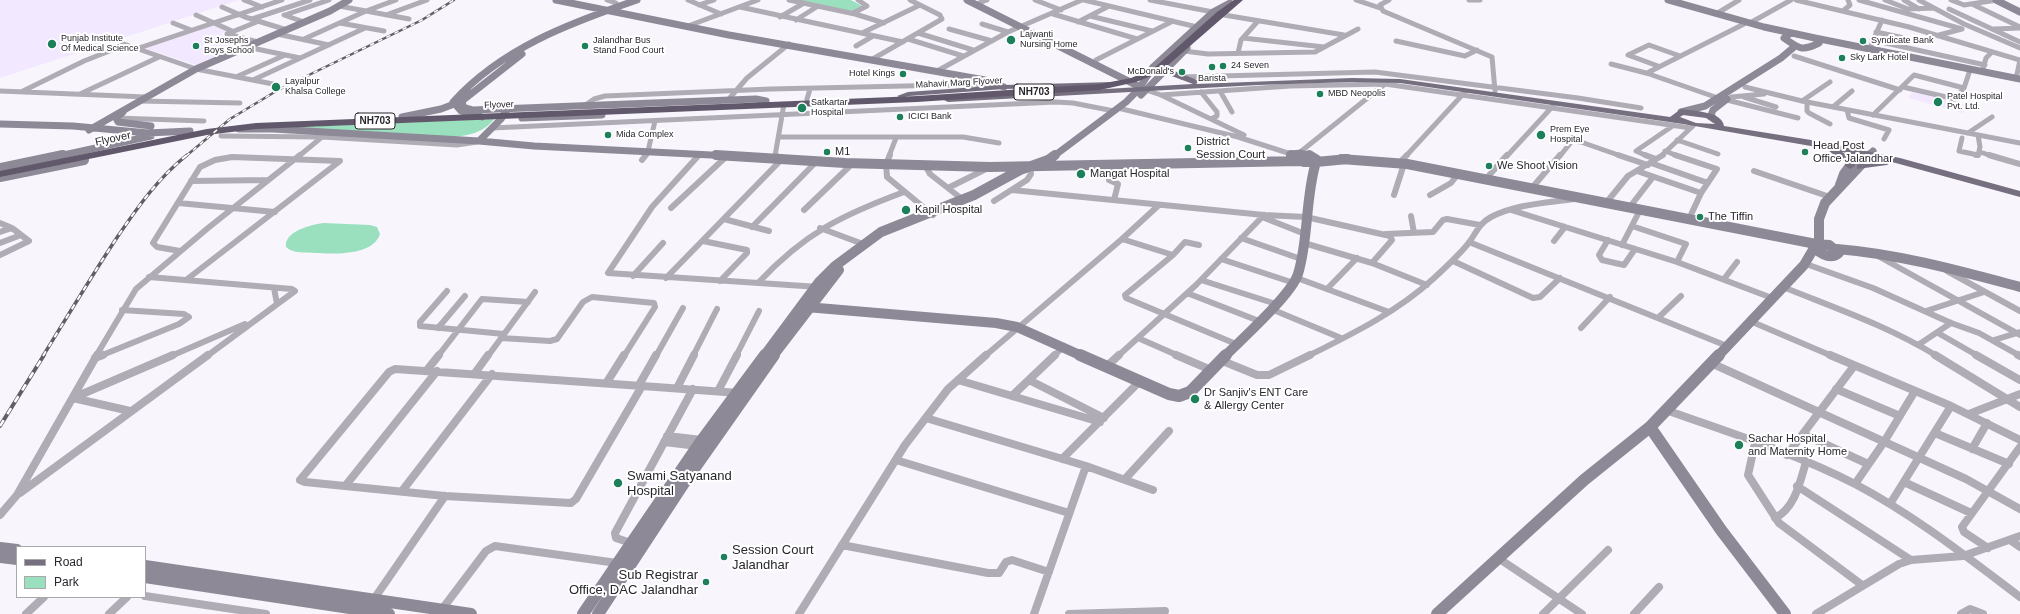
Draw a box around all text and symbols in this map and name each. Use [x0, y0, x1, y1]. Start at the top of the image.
place label: Lajwanti Nursing Home [1020, 30, 1078, 51]
place label: Punjab Institute Of Medical Science [61, 34, 139, 55]
marker: Lajwanti Nursing Home [1005, 34, 1017, 46]
place label: St Josephs Boys School [204, 36, 254, 57]
place label: Jalandhar Bus Stand Food Court [593, 36, 664, 57]
marker: Syndicate Bank [1858, 36, 1868, 46]
place label: Syndicate Bank [1871, 36, 1934, 46]
marker: Punjab Institute Of Medical Science [46, 38, 58, 50]
marker: St Josephs Boys School [191, 41, 201, 51]
marker: Jalandhar Bus Stand Food Court [580, 41, 590, 51]
marker: Sky Lark Hotel [1837, 53, 1847, 63]
place label: Sky Lark Hotel [1850, 53, 1909, 63]
marker: 24 Seven [1218, 61, 1228, 71]
place label: 24 Seven [1231, 61, 1269, 71]
marker: Barista [1207, 62, 1217, 72]
place label: McDonald's [1127, 67, 1174, 77]
marker: McDonald's [1177, 67, 1187, 77]
place label: Hotel Kings [849, 69, 895, 79]
marker: Hotel Kings [898, 69, 908, 79]
place label: Barista [1198, 74, 1226, 84]
street label: Mahavir Marg Flyover [915, 75, 1003, 91]
place label: Layalpur Khalsa College [285, 77, 346, 98]
marker: Layalpur Khalsa College [270, 81, 282, 93]
road number: NH703 [1014, 84, 1054, 100]
marker: MBD Neopolis [1315, 89, 1325, 99]
place label: MBD Neopolis [1328, 89, 1386, 99]
place label: Patel Hospital Pvt. Ltd. [1947, 92, 2003, 113]
marker: Patel Hospital Pvt. Ltd. [1932, 96, 1944, 108]
place label: Satkartar Hospital [811, 98, 848, 119]
street label: Flyover [484, 99, 514, 111]
marker: Satkartar Hospital [796, 102, 808, 114]
marker: ICICI Bank [895, 112, 905, 122]
place label: ICICI Bank [908, 112, 952, 122]
road number: NH703 [355, 113, 395, 129]
place label: Prem Eye Hospital [1550, 125, 1590, 146]
street label: Flyover [94, 129, 132, 149]
marker: Prem Eye Hospital [1535, 129, 1547, 141]
marker: Mida Complex [603, 130, 613, 140]
place label: Mida Complex [616, 130, 674, 140]
place label: District Session Court [1196, 135, 1265, 161]
place label: Head Post Office Jalandhar [1813, 139, 1893, 165]
marker: District Session Court [1183, 143, 1193, 153]
place label: M1 [835, 145, 850, 159]
marker: M1 [822, 147, 832, 157]
marker: Head Post Office Jalandhar [1800, 147, 1810, 157]
place label: We Shoot Vision [1497, 159, 1578, 173]
marker: We Shoot Vision [1484, 161, 1494, 171]
place label: Mangat Hospital [1090, 167, 1169, 181]
marker: Mangat Hospital [1075, 168, 1087, 180]
place label: Kapil Hospital [915, 203, 982, 217]
marker: Kapil Hospital [900, 204, 912, 216]
place label: The Tiffin [1708, 210, 1753, 224]
marker: The Tiffin [1695, 212, 1705, 222]
place label: Dr Sanjiv's ENT Care & Allergy Center [1204, 386, 1308, 412]
marker: Dr Sanjiv's ENT Care & Allergy Center [1189, 393, 1201, 405]
place label: Sachar Hospital and Maternity Home [1748, 432, 1847, 458]
marker: Sachar Hospital and Maternity Home [1733, 439, 1745, 451]
place label: Swami Satyanand Hospital [627, 468, 732, 499]
marker: Swami Satyanand Hospital [612, 477, 624, 489]
place label: Session Court Jalandhar [732, 542, 814, 573]
legend [16, 546, 146, 598]
marker: Session Court Jalandhar [719, 552, 729, 562]
text: Road [54, 555, 83, 569]
place label: Sub Registrar Office, DAC Jalandhar [569, 567, 698, 598]
text: Park [54, 575, 79, 589]
marker: Sub Registrar Office, DAC Jalandhar [701, 577, 711, 587]

